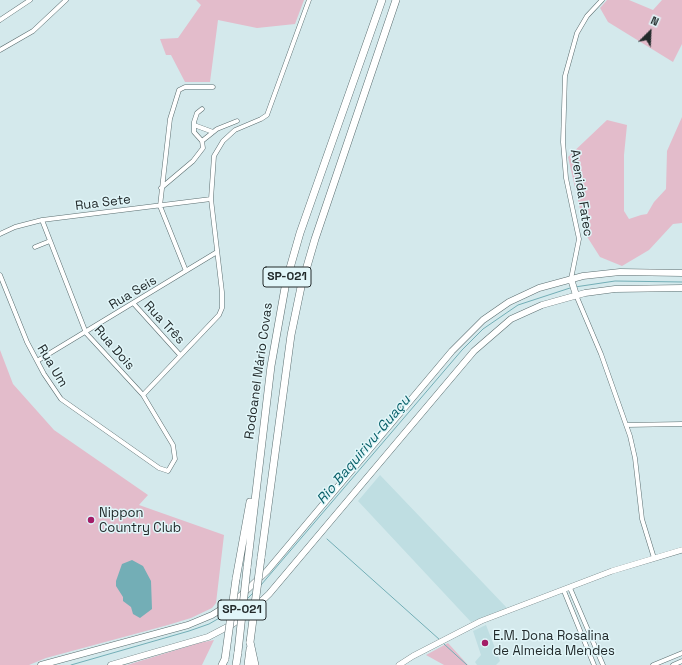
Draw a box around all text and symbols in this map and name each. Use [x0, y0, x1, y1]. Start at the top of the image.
north arrow [630, 12, 670, 52]
text: N [649, 13, 661, 29]
street label: Avenida Fatec [566, 148, 596, 238]
street label: Rua Sete [74, 192, 132, 214]
road number: SP-021 [263, 267, 311, 287]
street label: Rua Seis [106, 273, 160, 313]
street label: Rua Três [140, 298, 188, 348]
street label: Rodoanel Mário Covas [242, 302, 276, 440]
street label: Rua Dois [91, 323, 137, 373]
street label: Rua Um [33, 342, 71, 390]
water label: Rio Baquirivu-Guaçu [314, 392, 414, 508]
place label: Nippon Country Club [99, 505, 181, 536]
marker: Nippon Country Club [86, 515, 96, 525]
road number: SP-021 [218, 600, 266, 620]
place label: E.M. Dona Rosalina de Almeida Mendes [493, 628, 615, 659]
marker: E.M. Dona Rosalina de Almeida Mendes [480, 638, 490, 648]

